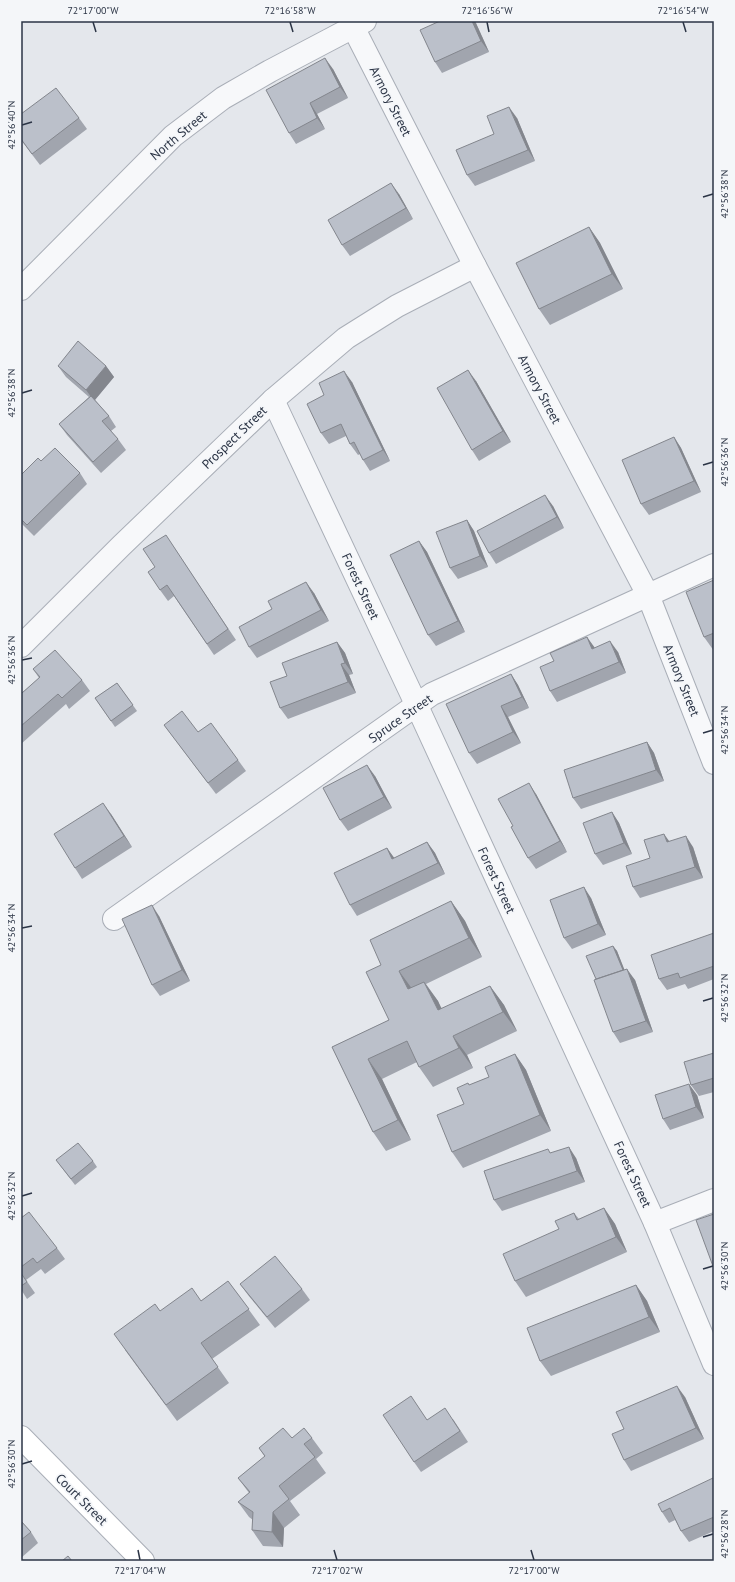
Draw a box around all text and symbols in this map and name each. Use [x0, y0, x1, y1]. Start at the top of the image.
text: 72°17'00"W [67, 4, 119, 17]
text: 72°16'58"W [264, 4, 316, 17]
text: 72°16'56"W [461, 4, 513, 17]
text: 72°16'54"W [657, 4, 709, 17]
street label: Armory Street [366, 63, 416, 140]
text: 42°56'40"N [5, 100, 18, 150]
street label: North Street [147, 106, 211, 164]
text: 42°56'38"N [718, 169, 731, 219]
street label: Armory Street [514, 352, 565, 427]
text: 42°56'38"N [5, 368, 18, 418]
street label: Prospect Street [198, 402, 271, 473]
text: 42°56'36"N [718, 437, 731, 487]
street label: Forest Street [338, 550, 384, 623]
text: 42°56'36"N [5, 635, 18, 685]
street label: Armory Street [659, 642, 704, 719]
street label: Spruce Street [365, 690, 436, 747]
text: 42°56'34"N [718, 705, 731, 755]
street label: Forest Street [474, 844, 520, 917]
text: 42°56'34"N [5, 903, 18, 953]
text: 42°56'32"N [718, 973, 731, 1023]
street label: Forest Street [610, 1138, 656, 1211]
text: 42°56'32"N [5, 1171, 18, 1221]
text: 42°56'30"N [718, 1241, 731, 1291]
text: 42°56'30"N [5, 1439, 18, 1489]
street label: Court Street [52, 1470, 112, 1529]
text: 42°56'28"N [718, 1509, 731, 1559]
text: 72°17'04"W [114, 1564, 166, 1577]
text: 72°17'02"W [311, 1564, 363, 1577]
text: 72°17'00"W [508, 1564, 560, 1577]

